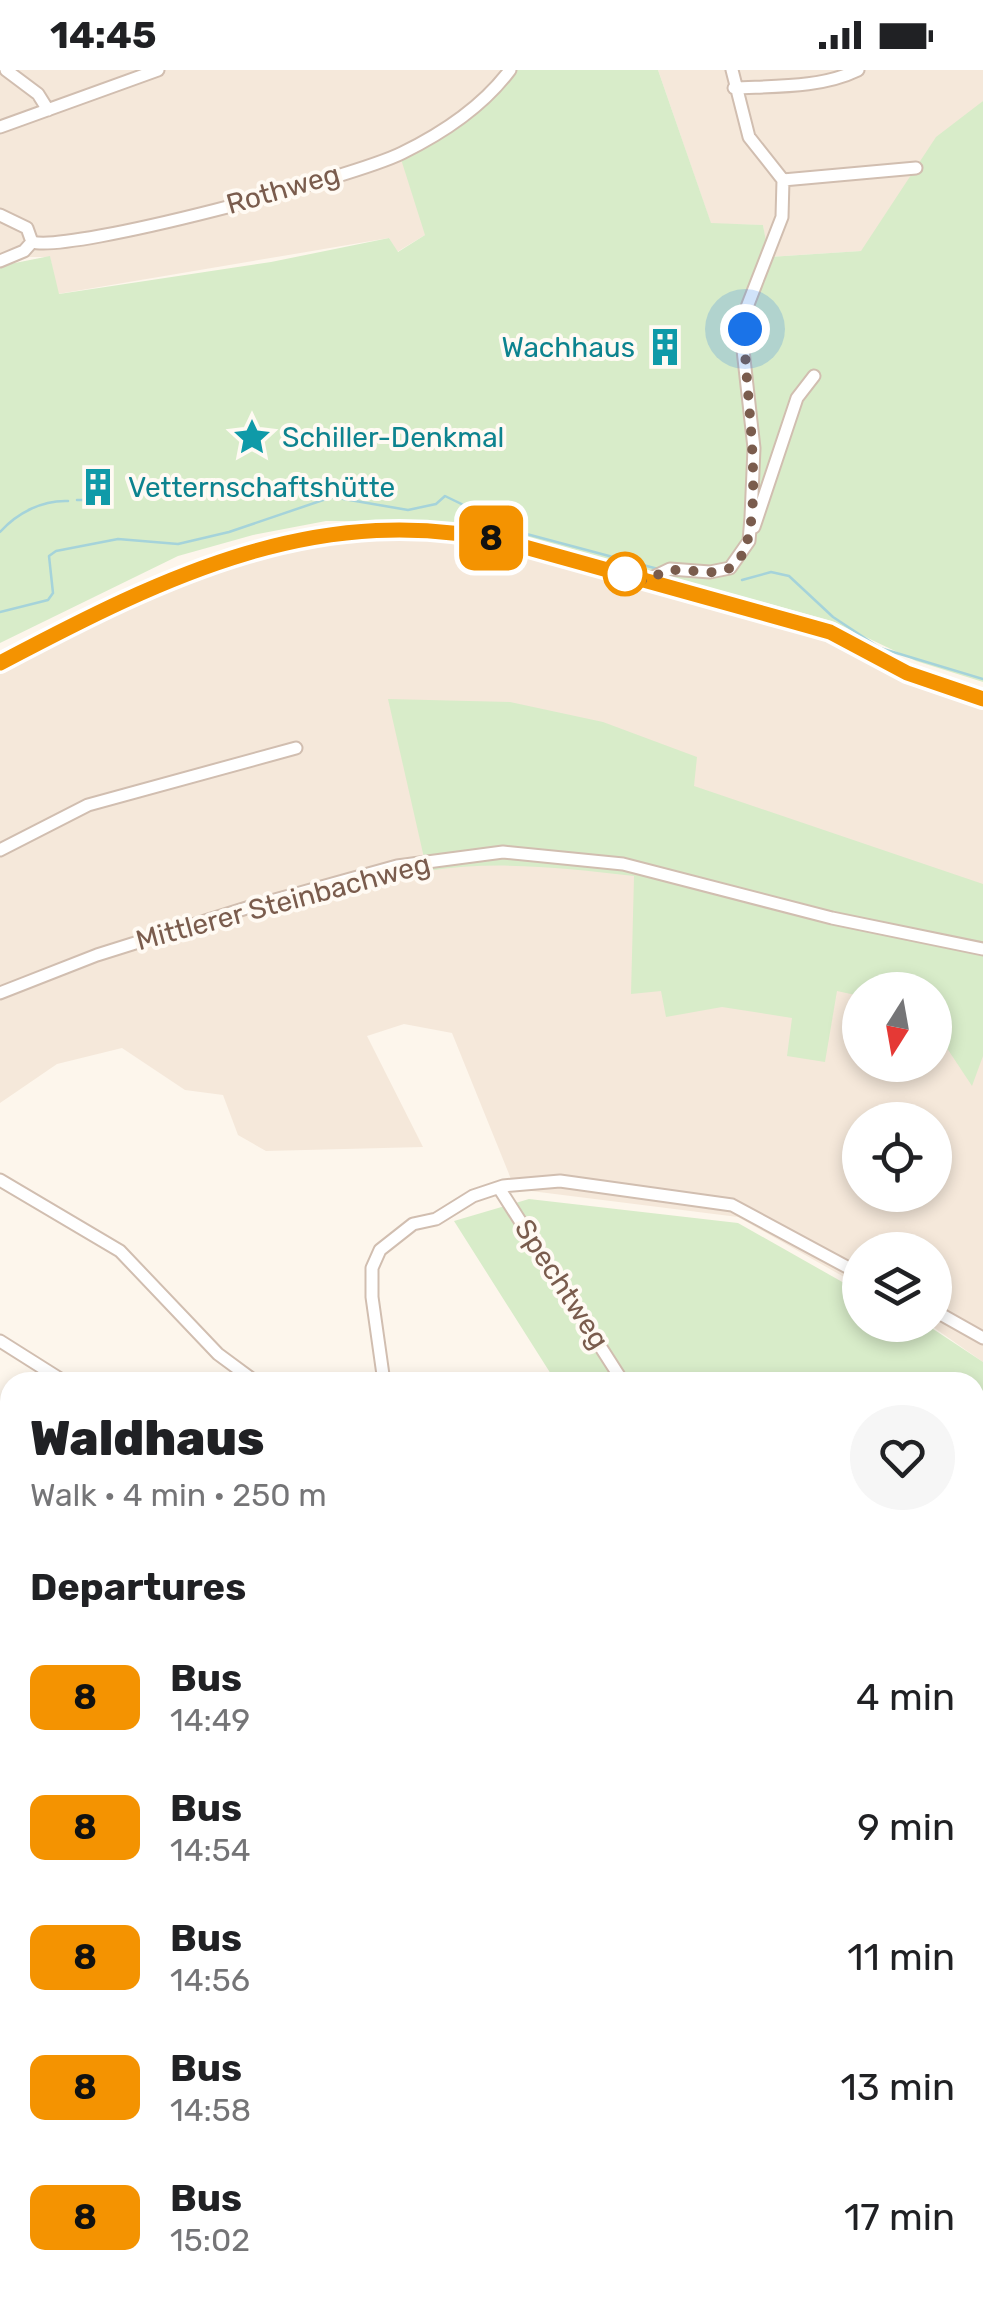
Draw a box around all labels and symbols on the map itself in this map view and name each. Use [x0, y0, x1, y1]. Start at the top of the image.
street label: Rothweg [223, 157, 343, 221]
your location [720, 304, 770, 354]
building icon: Wachhaus [644, 326, 686, 368]
place label: Wachhaus [502, 331, 635, 364]
place icon: Schiller-Denkmal [231, 416, 273, 458]
place label: Schiller-Denkmal [282, 421, 504, 454]
building icon: Vetternschaftshütte [77, 466, 119, 508]
place label: Vetternschaftshütte [128, 471, 395, 504]
line badge: 8 [458, 506, 524, 570]
unlabelled marker [604, 553, 646, 595]
street label: Mittlerer Steinbachweg [132, 847, 434, 957]
north arrow [842, 972, 952, 1082]
street label: Spechtweg [508, 1213, 616, 1355]

